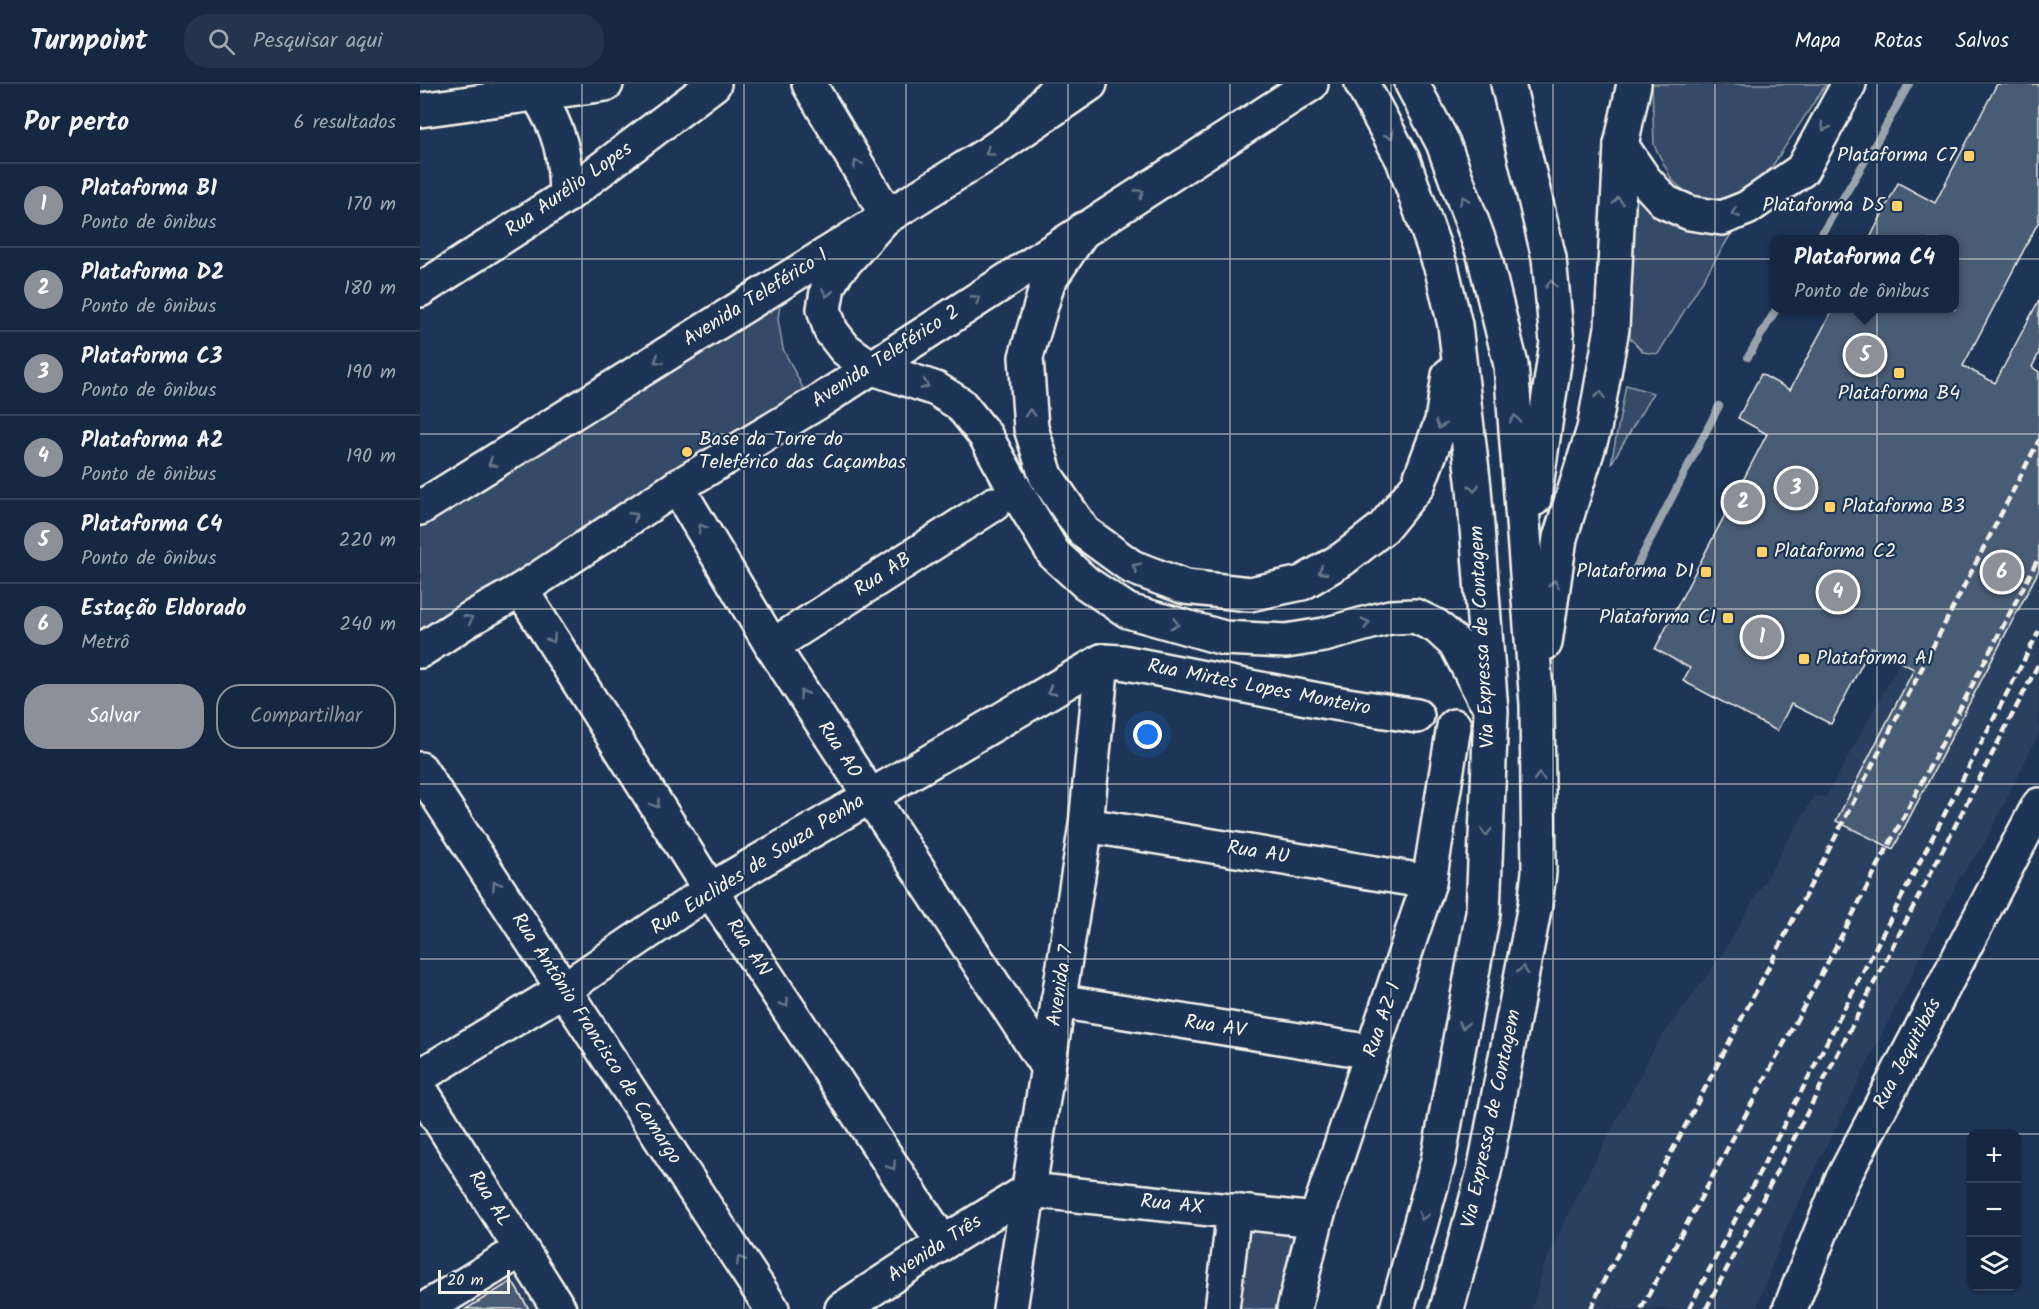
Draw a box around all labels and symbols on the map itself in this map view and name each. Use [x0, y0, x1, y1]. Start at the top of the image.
one-way arrow [1821, 121, 1832, 131]
one-way arrow [1383, 129, 1394, 140]
street label: Rua Aurélio Lopes [499, 134, 640, 246]
place label: Plataforma C7 [1837, 140, 1958, 172]
one-way arrow [985, 145, 996, 156]
marker: Plataforma C7 [1962, 149, 1976, 163]
one-way arrow [853, 160, 865, 170]
one-way arrow [1134, 189, 1144, 201]
place label: Plataforma D5 [1763, 190, 1886, 222]
one-way arrow [1459, 195, 1471, 206]
one-way arrow [1612, 197, 1625, 206]
marker: Plataforma D5 [1890, 199, 1904, 213]
one-way arrow [1730, 206, 1741, 218]
street label: Avenida Teleférico 1 [677, 240, 835, 356]
one-way arrow [1545, 280, 1558, 289]
one-way arrow [822, 288, 835, 298]
one-way arrow [970, 294, 980, 306]
street label: Avenida Teleférico 2 [805, 297, 967, 417]
pin: 5 [1846, 332, 1884, 378]
one-way arrow [654, 352, 664, 364]
marker: Plataforma B4 [1892, 366, 1906, 380]
one-way arrow [919, 377, 930, 390]
place label: Plataforma B4 [1838, 378, 1960, 410]
one-way arrow [1594, 391, 1606, 400]
one-way arrow [1024, 409, 1037, 418]
one-way arrow [1509, 415, 1522, 424]
one-way arrow [1435, 419, 1447, 430]
place label: Base da Torre do Teleférico das Caçambas [699, 424, 907, 479]
marker: Base da Torre do Teleférico das Caçambas [680, 445, 694, 459]
one-way arrow [488, 455, 498, 467]
pin: 3 [1776, 466, 1816, 510]
pin: 2 [1724, 480, 1762, 524]
one-way arrow [1467, 483, 1480, 492]
place label: Plataforma B3 [1842, 491, 1965, 523]
marker: Plataforma B3 [1823, 500, 1837, 514]
one-way arrow [628, 512, 639, 523]
one-way arrow [697, 524, 709, 534]
street label: Via Expressa de Contagem [1461, 525, 1505, 749]
place label: Plataforma C2 [1774, 536, 1896, 568]
street label: Rua AB [848, 544, 918, 606]
marker: Plataforma C2 [1755, 545, 1769, 559]
pin: 6 [1982, 550, 2022, 594]
place label: Plataforma D1 [1576, 556, 1694, 588]
one-way arrow [1131, 562, 1142, 574]
one-way arrow [1318, 564, 1328, 576]
marker: Plataforma D1 [1699, 565, 1713, 579]
pin: 4 [1818, 570, 1858, 614]
one-way arrow [1547, 579, 1559, 589]
place label: Plataforma C1 [1599, 602, 1716, 634]
marker: Plataforma C1 [1721, 611, 1735, 625]
pin: 1 [1742, 614, 1782, 660]
one-way arrow [463, 615, 473, 627]
one-way arrow [1169, 617, 1180, 629]
one-way arrow [1360, 618, 1370, 631]
one-way arrow [545, 633, 557, 643]
place label: Plataforma A1 [1816, 643, 1933, 675]
street label: Rua Mirtes Lopes Monteiro [1145, 651, 1373, 725]
marker: Plataforma A1 [1797, 652, 1811, 666]
one-way arrow [1047, 683, 1057, 695]
one-way arrow [799, 690, 810, 701]
street label: Rua AO [808, 715, 870, 785]
your location [1133, 720, 1162, 749]
one-way arrow [1532, 772, 1545, 781]
street label: Rua Euclides de Souza Penha [645, 786, 871, 944]
one-way arrow [649, 798, 660, 809]
one-way arrow [1480, 827, 1492, 836]
street label: Rua AU [1224, 832, 1292, 874]
one-way arrow [492, 881, 503, 892]
street label: Rua Antônio Francisco de Camargo [502, 907, 690, 1171]
street label: Rua AN [717, 912, 779, 984]
street label: Avenida 7 [1039, 942, 1083, 1029]
one-way arrow [1516, 965, 1529, 975]
street label: Rua AZ 1 [1355, 978, 1411, 1062]
street label: Rua Jequitibás [1865, 992, 1951, 1115]
one-way arrow [778, 997, 789, 1008]
street label: Rua AV [1182, 1006, 1249, 1048]
street label: Via Expressa de Contagem [1453, 1007, 1531, 1231]
one-way arrow [1457, 1020, 1470, 1030]
one-way arrow [885, 1160, 897, 1170]
street label: Rua AL [459, 1164, 519, 1234]
street label: Rua AX [1139, 1186, 1206, 1224]
street label: Avenida Três [881, 1206, 989, 1292]
one-way arrow [1418, 1210, 1430, 1221]
one-way arrow [736, 1256, 747, 1267]
scale bar [438, 1267, 510, 1294]

